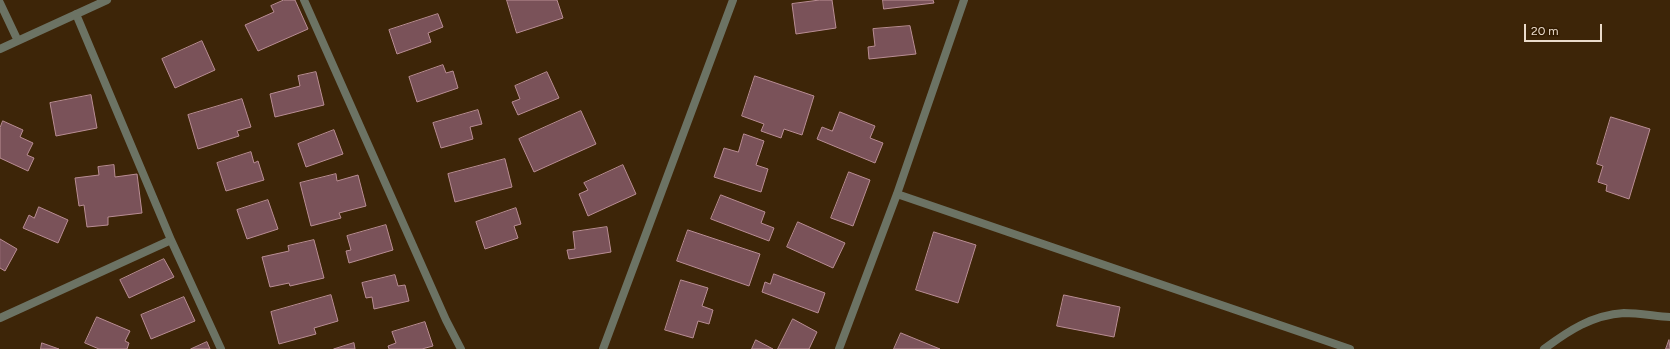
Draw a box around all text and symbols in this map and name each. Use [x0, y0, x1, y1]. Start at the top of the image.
scale bar [1526, 16, 1604, 42]
text: 20 m [1531, 24, 1559, 38]

